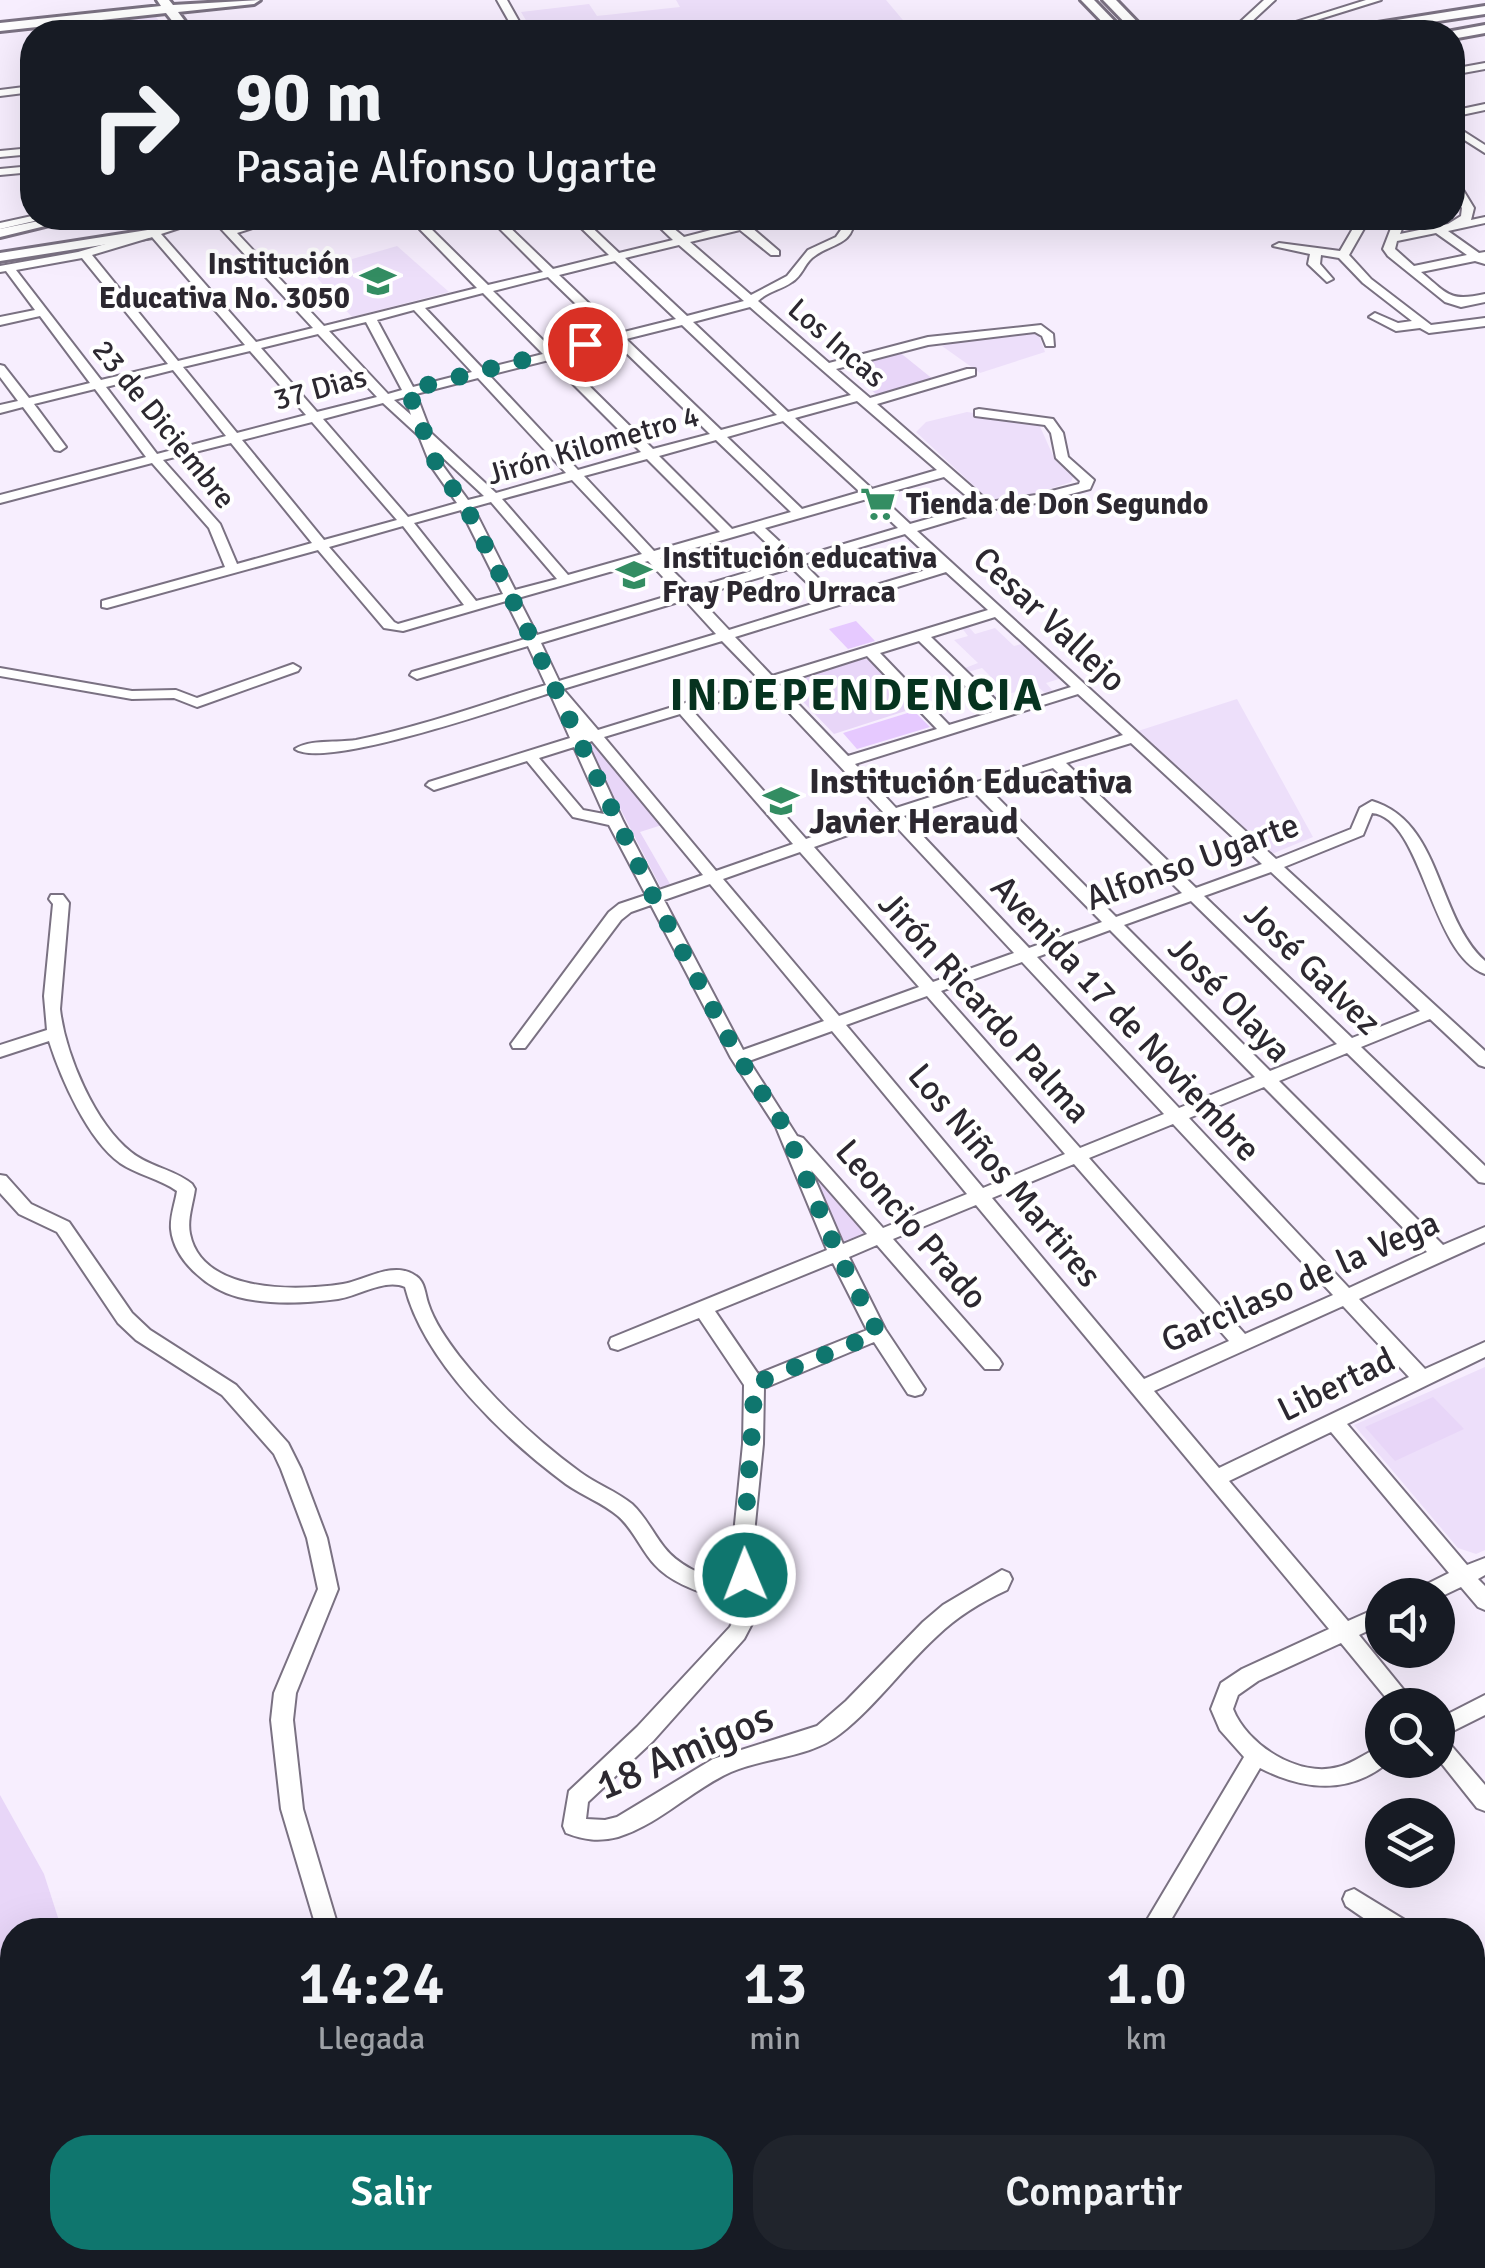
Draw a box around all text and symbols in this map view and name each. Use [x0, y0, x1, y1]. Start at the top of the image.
text: 90 m [235, 54, 383, 140]
icon: right [70, 60, 200, 190]
text: Pasaje Alfonso Ugarte [235, 140, 657, 195]
place label: Institución Educativa No. 3050 [99, 246, 350, 317]
school or university icon: Institución Educativa No. 3050 [359, 262, 397, 300]
street label: Los Incas [780, 291, 893, 396]
pin [543, 302, 628, 387]
icon: arrive [558, 317, 613, 372]
street label: 23 de Diciembre [84, 332, 243, 516]
street label: 37 Dias [270, 358, 371, 419]
street label: Jirón Kilometro 4 [483, 398, 704, 493]
supermarket icon: Tienda de Don Segundo [859, 485, 897, 523]
place label: Tienda de Don Segundo [906, 486, 1208, 523]
street label: Cesar Vallejo [964, 538, 1135, 701]
place label: Institución educativa Fray Pedro Urraca [662, 540, 938, 611]
school or university icon: Institución educativa Fray Pedro Urraca [615, 556, 653, 594]
district label: INDEPENDENCIA [670, 668, 1044, 723]
place label: Institución Educativa Javier Heraud [809, 760, 1133, 843]
school or university icon: Institución Educativa Javier Heraud [762, 782, 800, 820]
street label: Alfonso Ugarte [1080, 803, 1305, 920]
street label: Avenida 17 de Noviembre [982, 866, 1270, 1170]
street label: Jirón Ricardo Palma [869, 883, 1100, 1132]
street label: José Galvez [1235, 893, 1390, 1044]
street label: José Olaya [1159, 927, 1300, 1071]
street label: Los Niños Martires [899, 1055, 1111, 1296]
street label: Leoncio Prado [826, 1131, 997, 1318]
street label: Garcilaso de la Vega [1155, 1201, 1446, 1362]
street label: Libertad [1271, 1338, 1402, 1431]
position arrow [693, 1523, 797, 1627]
map controls [1365, 1578, 1455, 1888]
button: sound [1365, 1578, 1455, 1668]
button: search [1365, 1688, 1455, 1778]
street label: 18 Amigos [588, 1691, 781, 1811]
button: layers [1365, 1798, 1455, 1888]
text: 14:24 [298, 1947, 445, 2021]
text: 13 [743, 1947, 808, 2021]
text: 1.0 [1106, 1947, 1187, 2021]
text: Llegada [318, 2019, 425, 2058]
text: min [749, 2019, 801, 2058]
text: km [1125, 2019, 1167, 2058]
button: Salir [50, 2135, 733, 2250]
button: Compartir [753, 2135, 1435, 2250]

